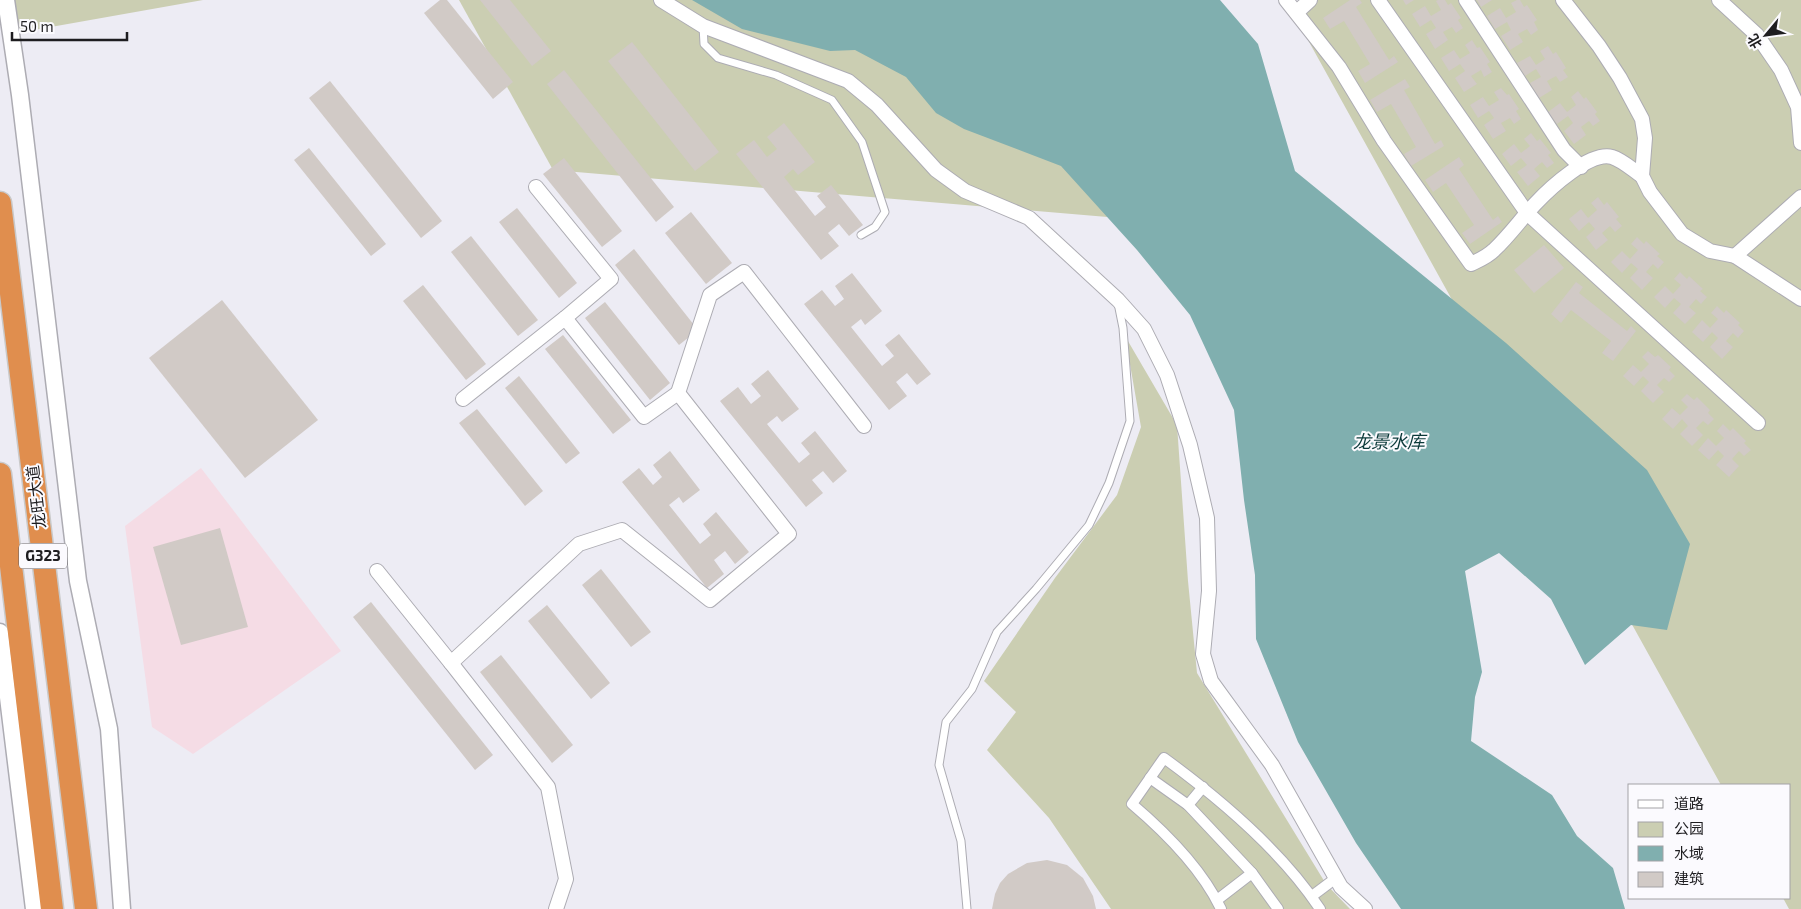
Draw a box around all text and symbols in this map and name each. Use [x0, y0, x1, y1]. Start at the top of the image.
scale bar [12, 10, 128, 42]
north arrow [1741, 10, 1791, 60]
text: 50 m [20, 17, 54, 35]
text: 北 [1743, 31, 1765, 52]
water label: 龙景水库 [1353, 430, 1428, 452]
street label: 龙旺大道 [22, 464, 49, 530]
road number: G323 [19, 544, 67, 568]
legend [1628, 784, 1791, 899]
text: 道路 [1674, 794, 1704, 812]
text: 公园 [1674, 819, 1704, 837]
text: 水域 [1674, 844, 1704, 862]
text: 建筑 [1674, 869, 1704, 887]

